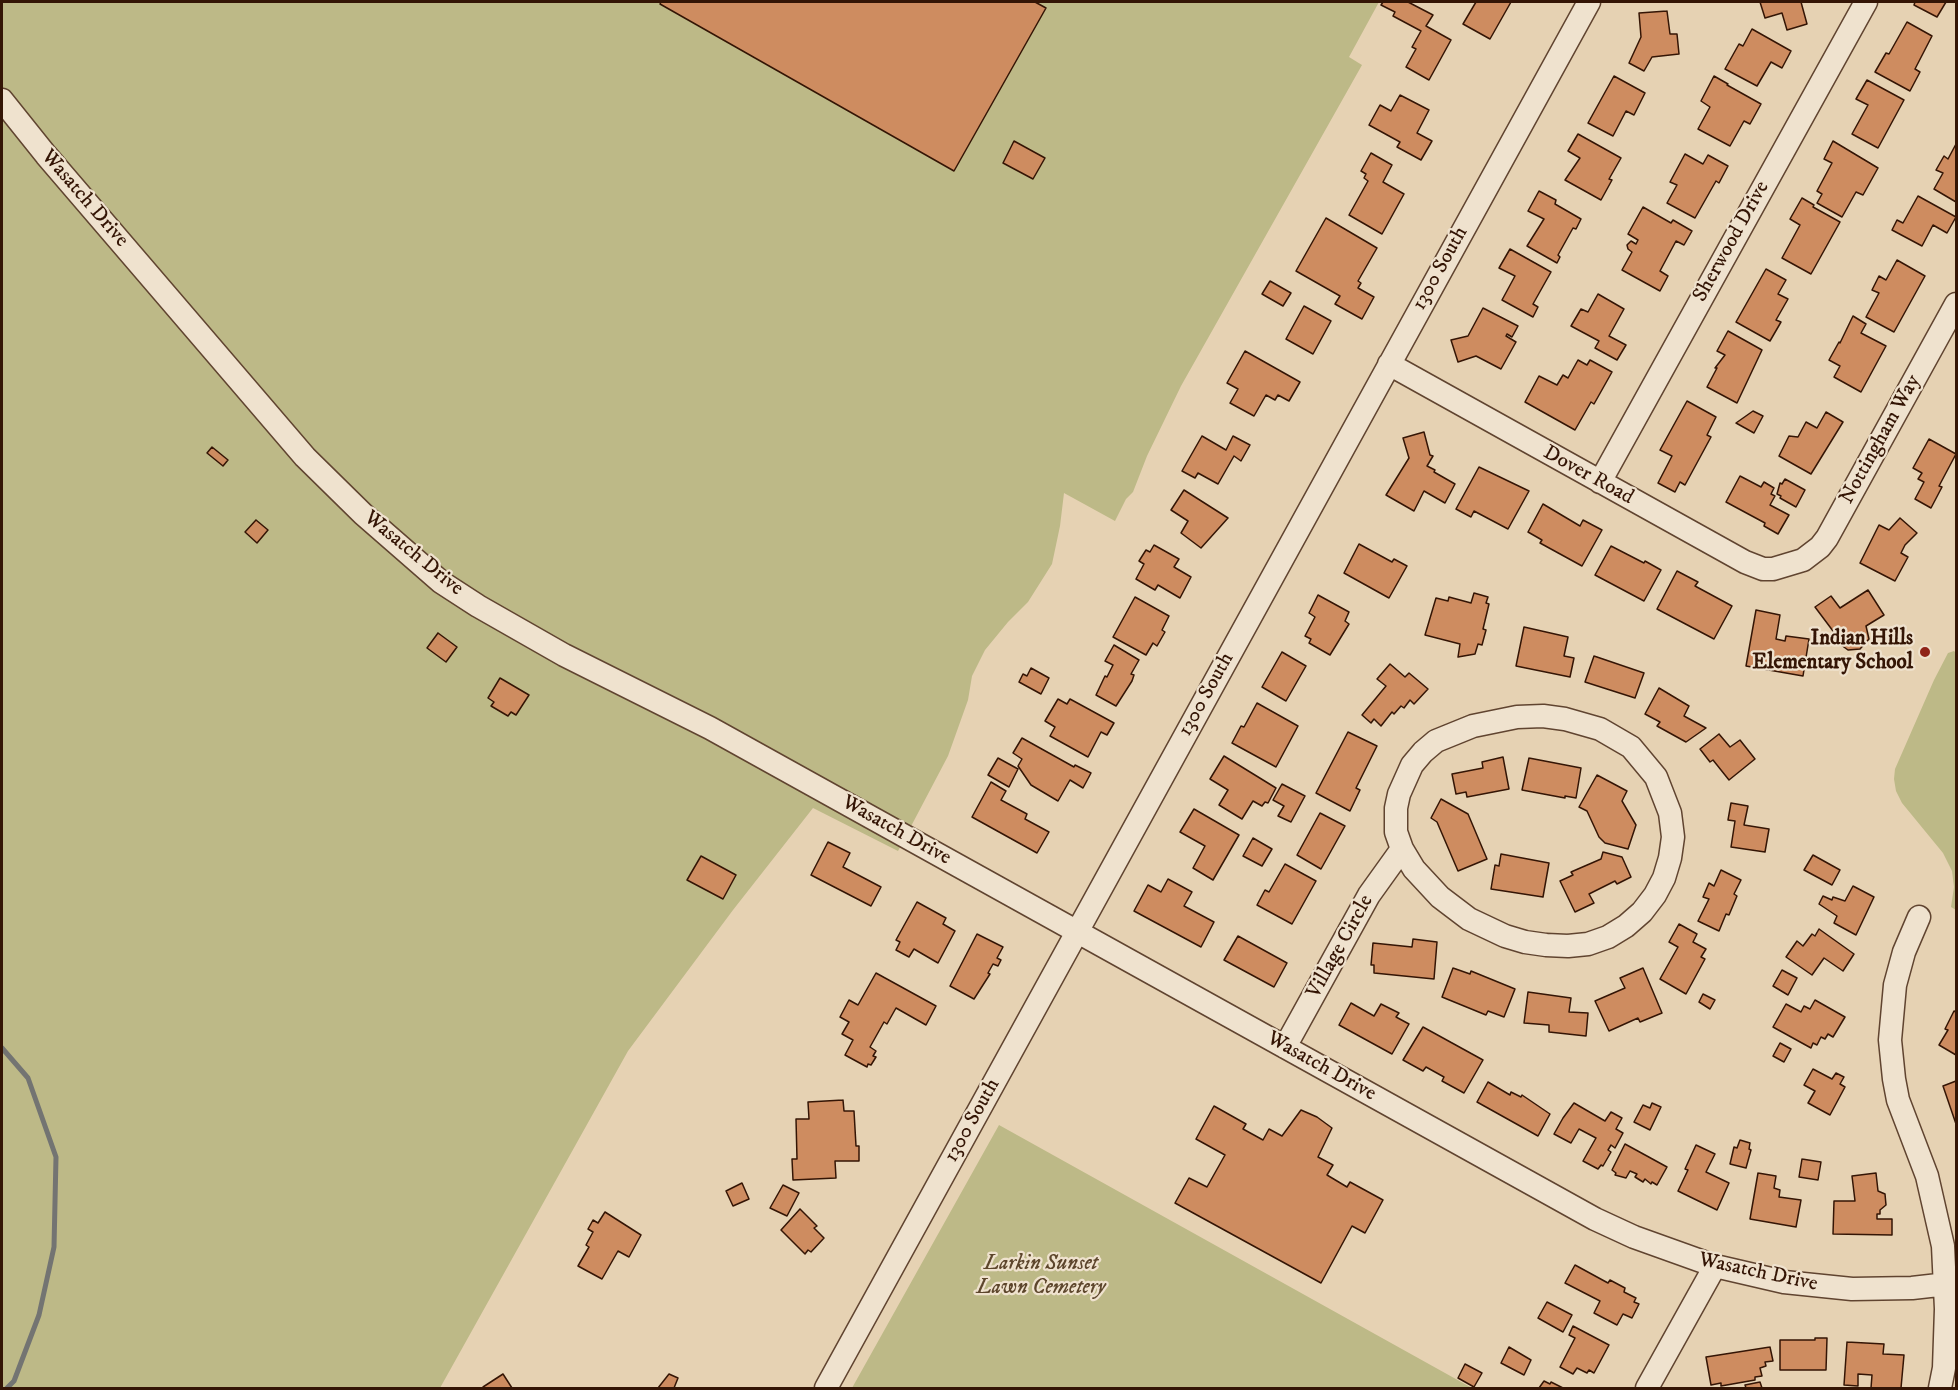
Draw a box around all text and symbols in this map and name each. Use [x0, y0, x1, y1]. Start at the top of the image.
street label: Wasatch Drive [35, 145, 133, 253]
street label: Sherwood Drive [1688, 177, 1776, 307]
street label: 1300 South [1408, 223, 1474, 315]
street label: Nottingham Way [1835, 371, 1927, 509]
street label: Dover Road [1538, 441, 1638, 511]
street label: Wasatch Drive [358, 506, 468, 602]
place label: Indian Hills Elementary School [1752, 627, 1913, 677]
marker: Indian Hills Elementary School [1918, 645, 1932, 659]
street label: 1300 South [1174, 649, 1240, 741]
street label: Wasatch Drive [837, 791, 955, 871]
street label: Village Circle [1302, 891, 1380, 1003]
street label: Wasatch Drive [1262, 1027, 1380, 1107]
street label: 1300 South [940, 1075, 1006, 1167]
street label: Wasatch Drive [1696, 1248, 1820, 1298]
park label: Larkin Sunset Lawn Cemetery [977, 1252, 1105, 1302]

